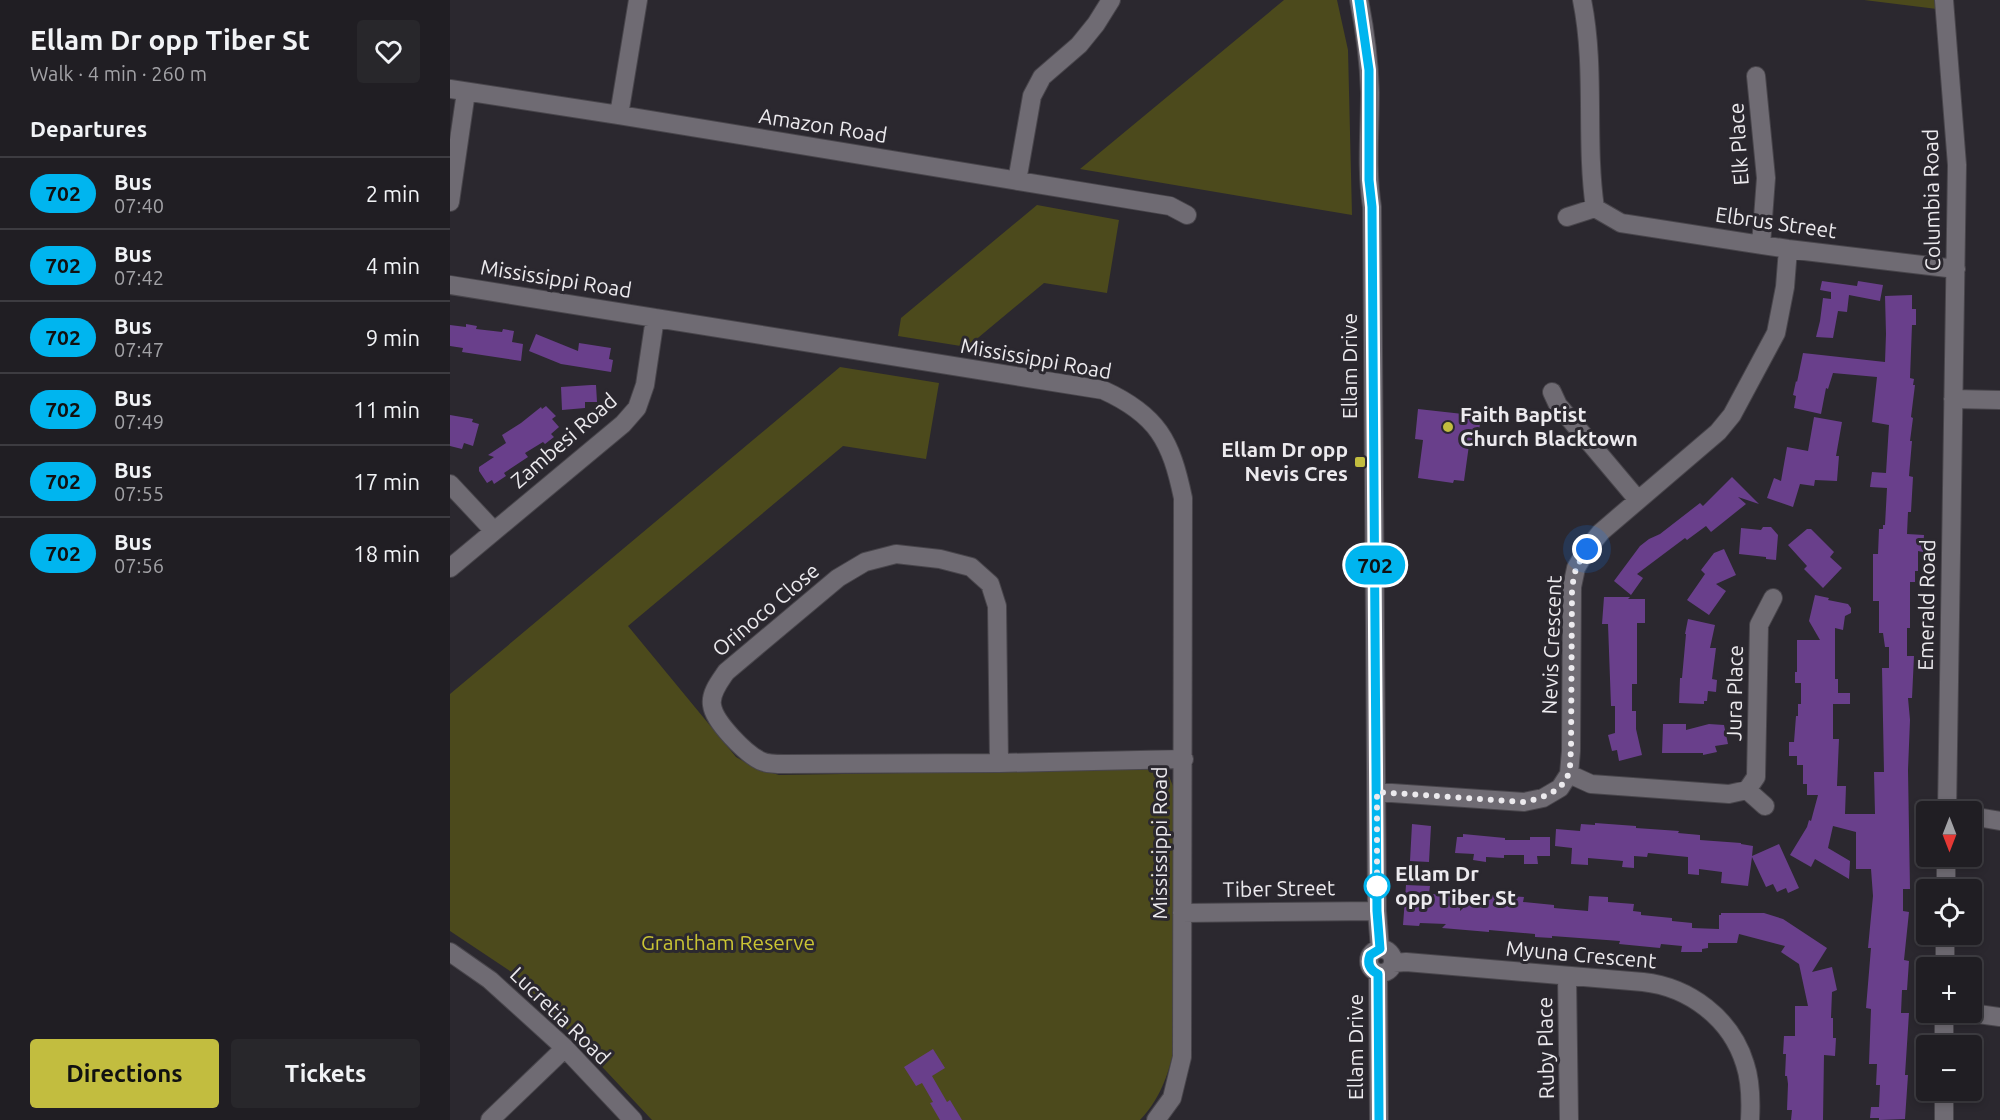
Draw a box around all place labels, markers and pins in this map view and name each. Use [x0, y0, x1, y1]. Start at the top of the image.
place label: Faith Baptist Church Blacktown [1460, 402, 1638, 450]
marker: Faith Baptist Church Blacktown [1441, 420, 1455, 434]
place label: Ellam Dr opp Nevis Cres [1221, 437, 1348, 485]
marker: Ellam Dr opp Nevis Cres [1353, 455, 1367, 469]
place label: Ellam Dr opp Tiber St [1395, 861, 1516, 909]
marker: Ellam Dr opp Tiber St [1364, 873, 1390, 899]

